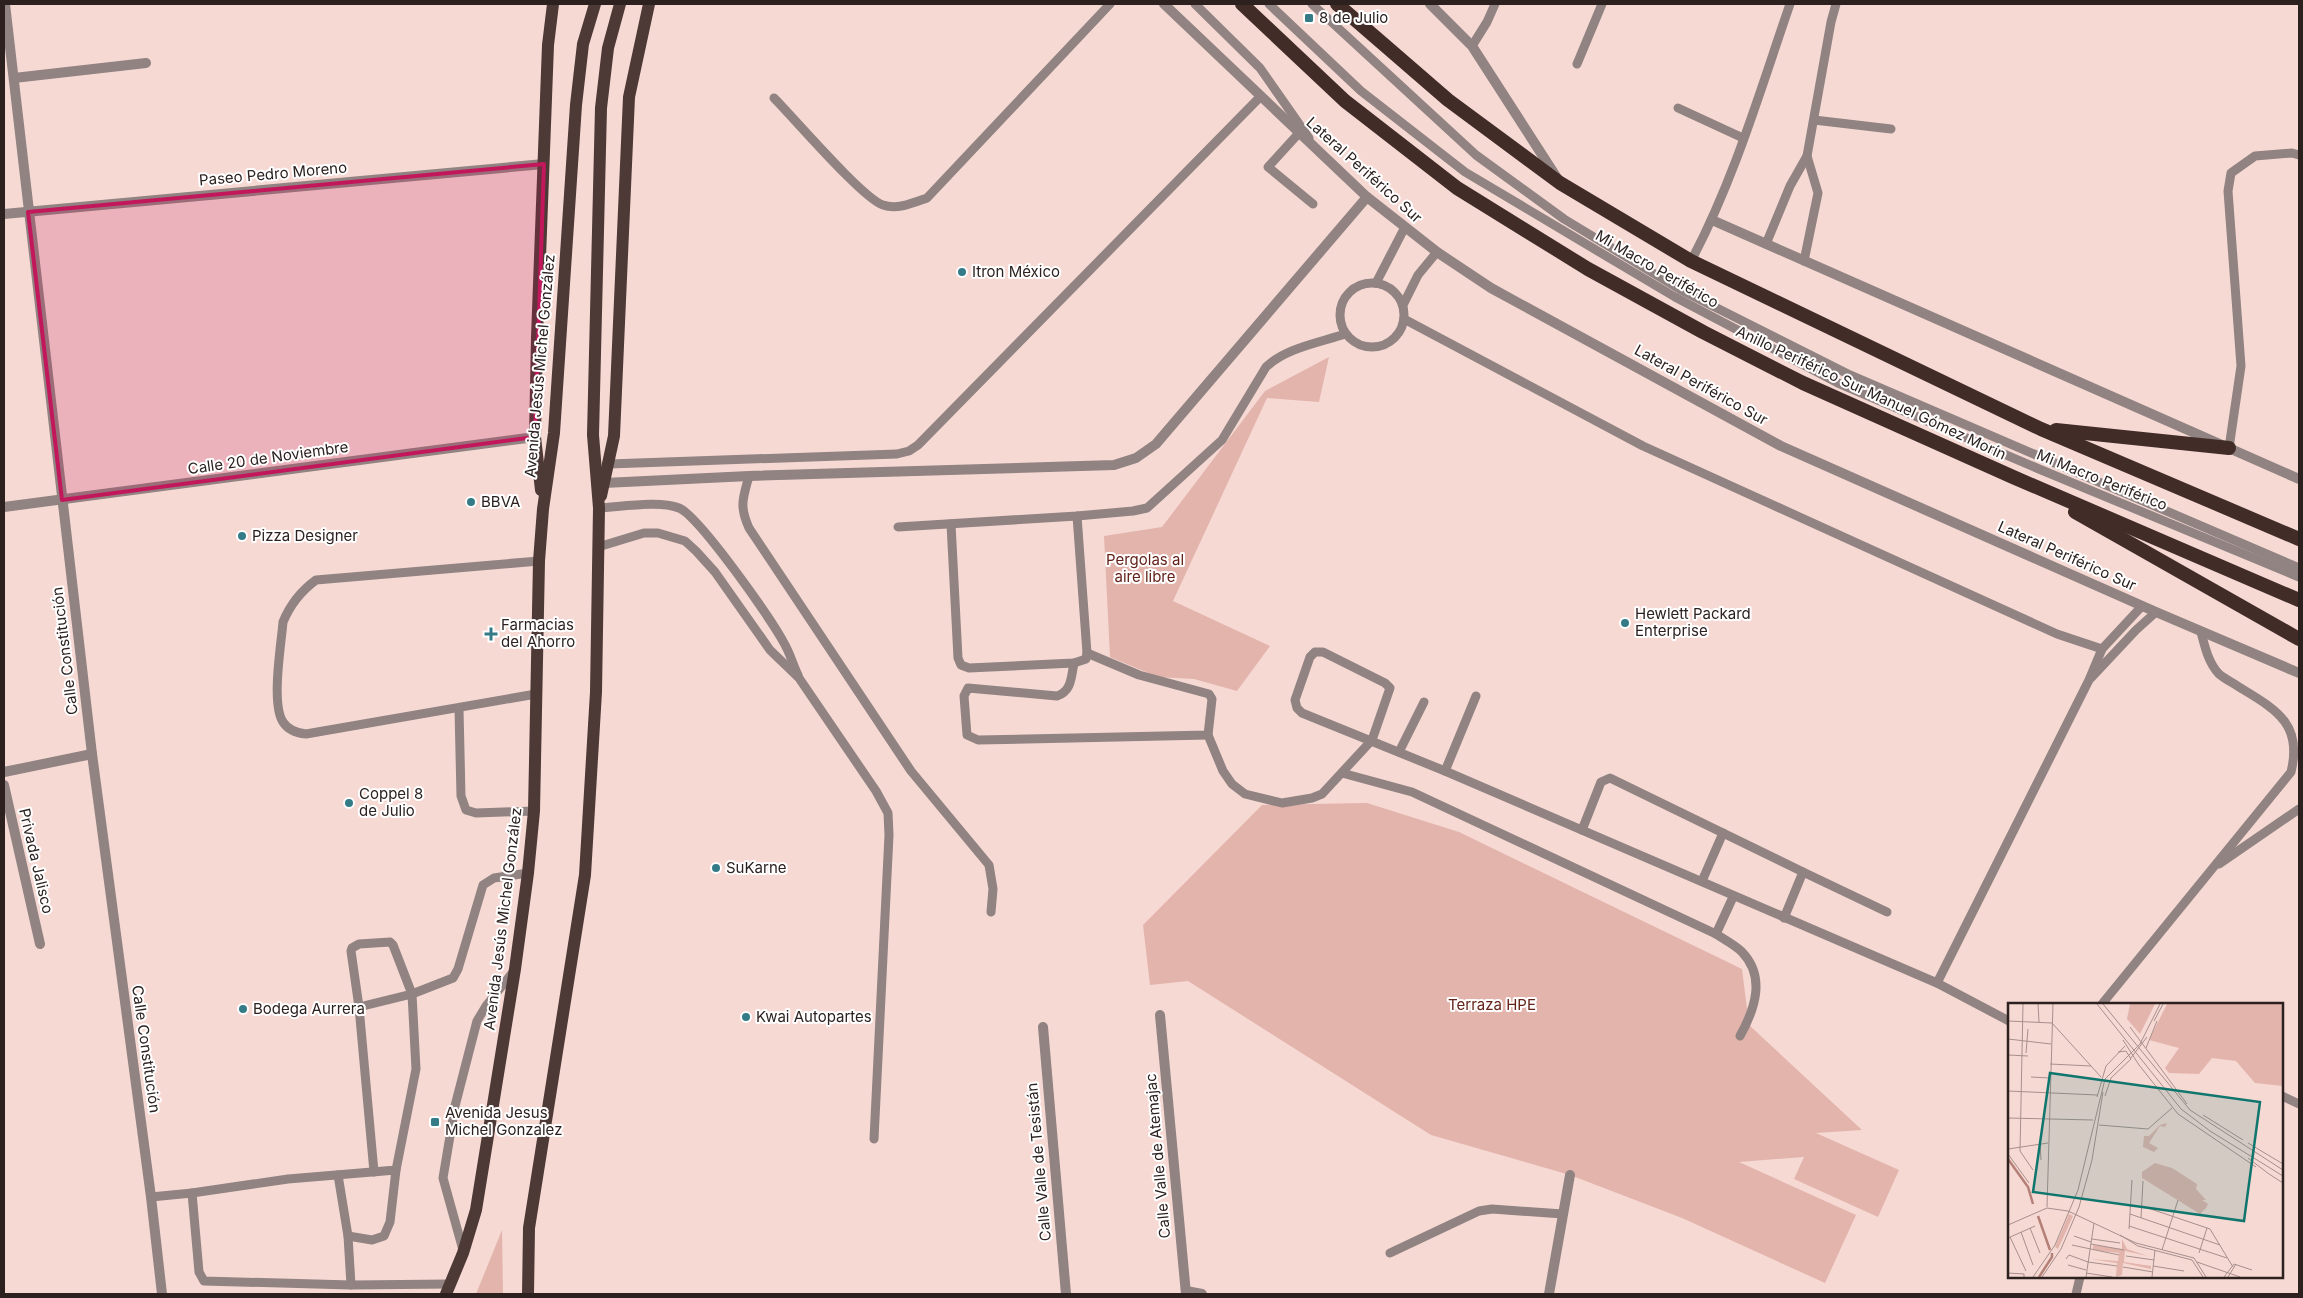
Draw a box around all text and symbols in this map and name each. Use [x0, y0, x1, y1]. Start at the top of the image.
place label: 8 de Julio [1319, 8, 1388, 27]
marker: 8 de Julio [1303, 12, 1315, 24]
street label: Lateral Periférico Sur [1302, 113, 1426, 227]
street label: Paseo Pedro Moreno [198, 158, 348, 189]
street label: Mi Macro Periférico [1592, 226, 1722, 312]
street label: Avenida Jesús Michel González [520, 253, 559, 478]
place label: Itron México [972, 262, 1060, 281]
marker: Itron México [956, 266, 968, 278]
street label: Anillo Periférico Sur Manuel Gómez Morín [1733, 321, 2009, 464]
street label: Lateral Periférico Sur [1631, 340, 1771, 429]
street label: Calle 20 de Noviembre [186, 437, 349, 478]
street label: Mi Macro Periférico [2034, 445, 2170, 514]
place label: BBVA [481, 492, 520, 511]
marker: BBVA [465, 496, 477, 508]
street label: Lateral Periférico Sur [1995, 516, 2140, 595]
place label: Pizza Designer [252, 526, 358, 545]
marker: Pizza Designer [236, 530, 248, 542]
park label: Pergolas al aire libre [1106, 550, 1184, 586]
street label: Calle Constitución [47, 586, 82, 716]
place label: Hewlett Packard Enterprise [1635, 604, 1751, 640]
place label: Farmacias del Ahorro [501, 615, 575, 651]
marker: Hewlett Packard Enterprise [1619, 617, 1631, 629]
marker: Farmacias del Ahorro [485, 628, 497, 640]
place label: Coppel 8 de Julio [359, 784, 423, 820]
marker: Coppel 8 de Julio [343, 797, 355, 809]
street label: Privada Jalisco [15, 806, 58, 915]
street label: Avenida Jesús Michel González [479, 807, 526, 1031]
place label: SuKarne [726, 858, 786, 877]
marker: SuKarne [710, 862, 722, 874]
street label: Calle Constitución [128, 984, 165, 1114]
park label: Terraza HPE [1448, 995, 1536, 1014]
place label: Bodega Aurrera [253, 999, 365, 1018]
marker: Bodega Aurrera [237, 1003, 249, 1015]
inset map [2008, 1003, 2283, 1278]
place label: Kwai Autopartes [756, 1007, 872, 1026]
marker: Kwai Autopartes [740, 1011, 752, 1023]
street label: Calle Valle de Atemajac [1141, 1073, 1174, 1239]
street label: Calle Valle de Tesistán [1022, 1082, 1055, 1242]
place label: Avenida Jesus Michel Gonzalez [445, 1103, 562, 1139]
marker: Avenida Jesus Michel Gonzalez [429, 1116, 441, 1128]

